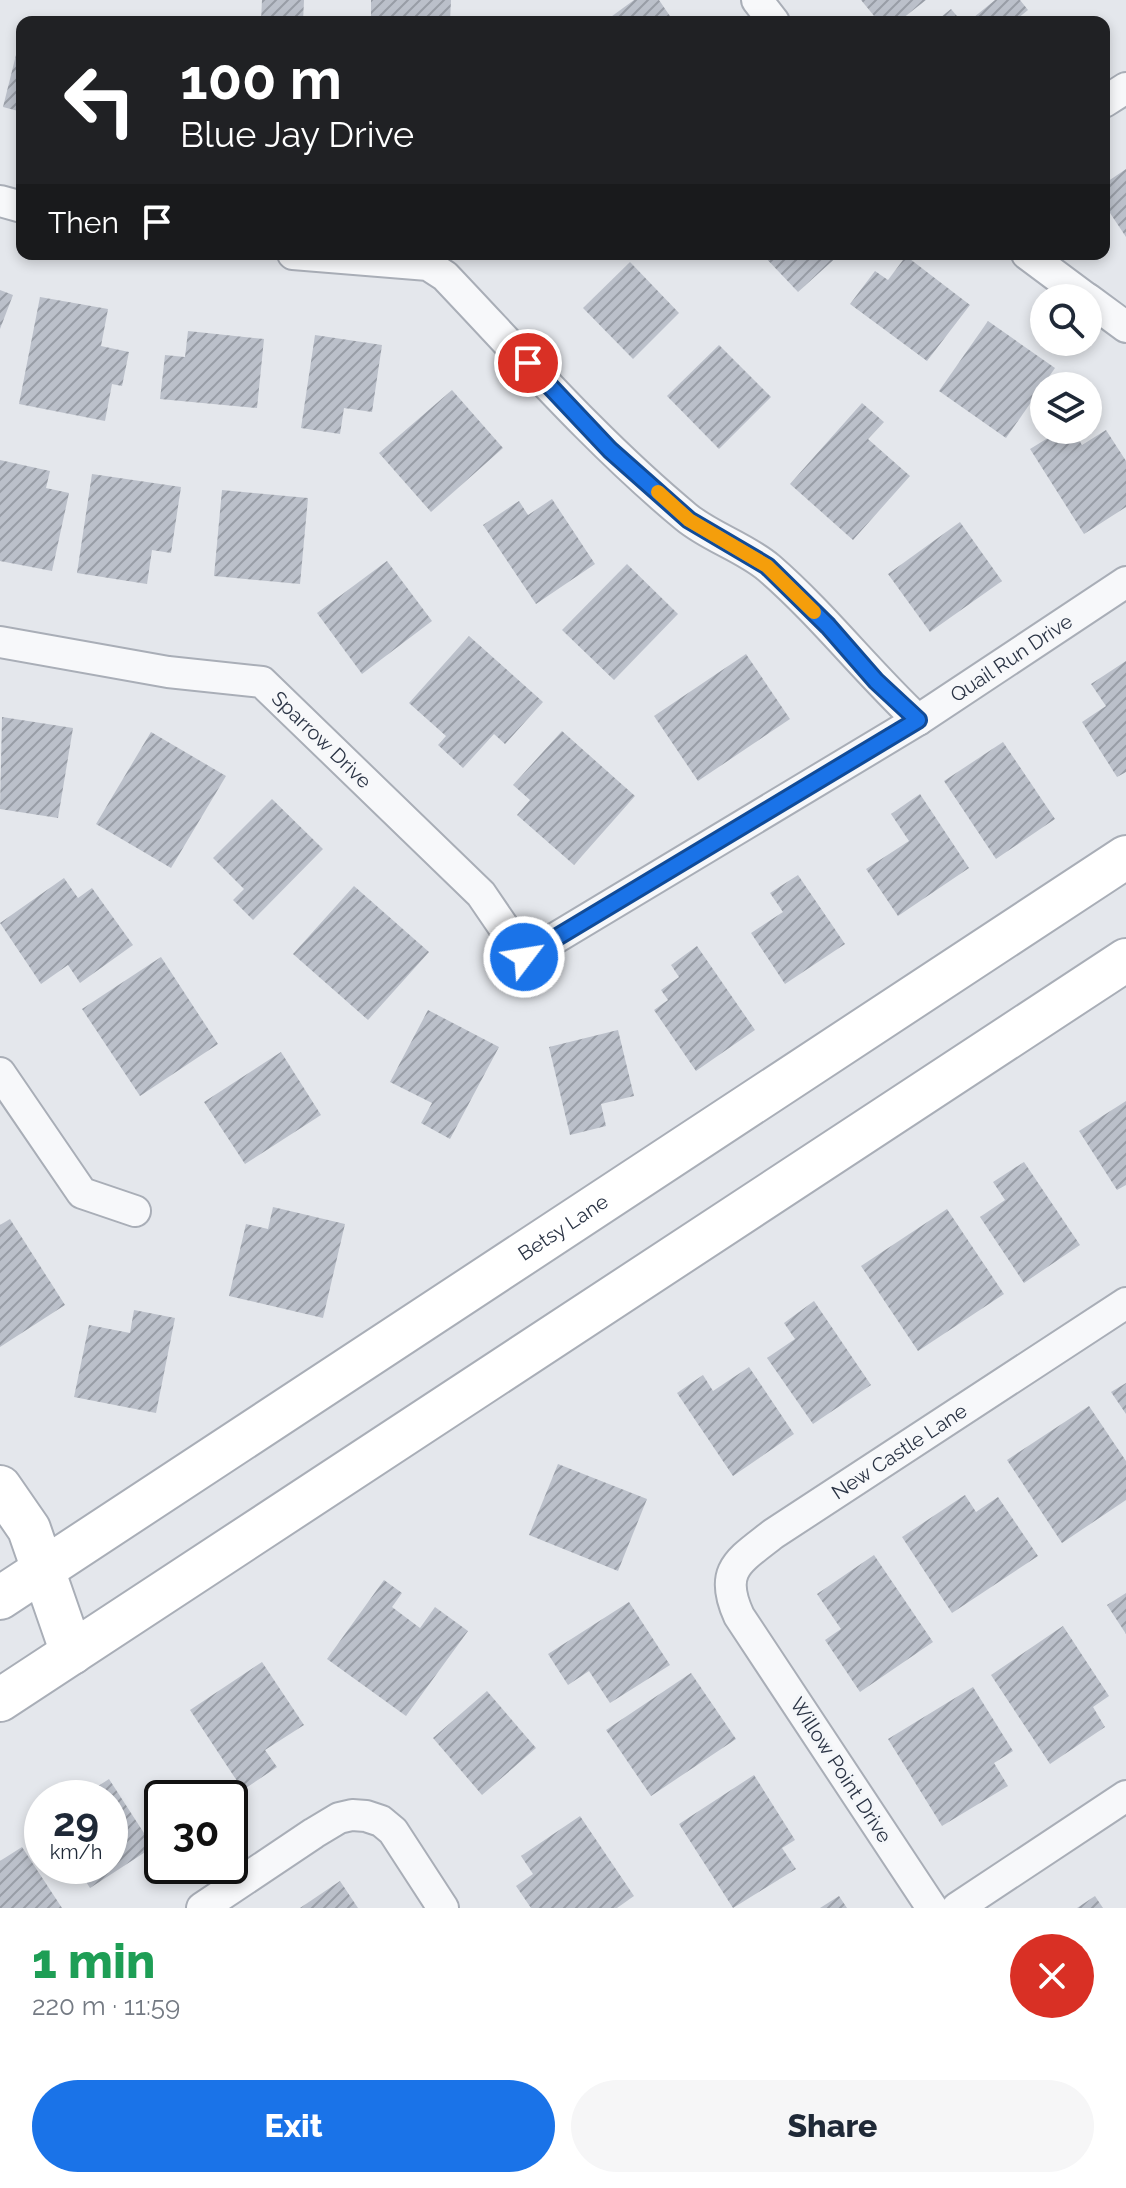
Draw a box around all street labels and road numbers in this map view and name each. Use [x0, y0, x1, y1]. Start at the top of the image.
street label: Quail Run Drive [946, 609, 1077, 707]
street label: Sparrow Drive [267, 686, 376, 793]
street label: Betsy Lane [514, 1189, 613, 1266]
street label: New Castle Lane [827, 1398, 972, 1504]
street label: Willow Point Drive [785, 1693, 897, 1847]

